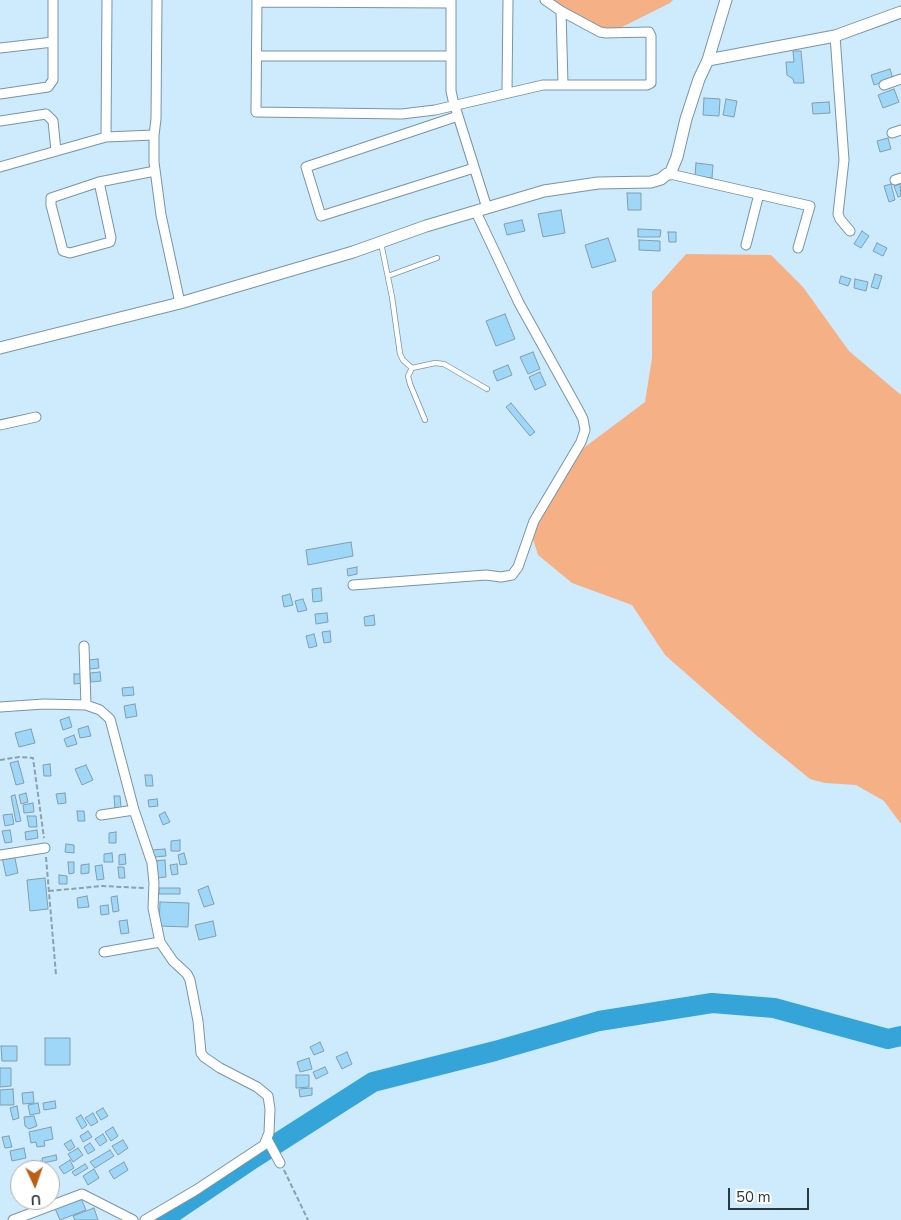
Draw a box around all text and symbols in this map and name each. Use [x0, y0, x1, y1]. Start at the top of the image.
north arrow [10, 1160, 60, 1210]
scale bar [731, 1178, 812, 1210]
text: 50 m [736, 1187, 771, 1207]
text: U [30, 1190, 41, 1209]

